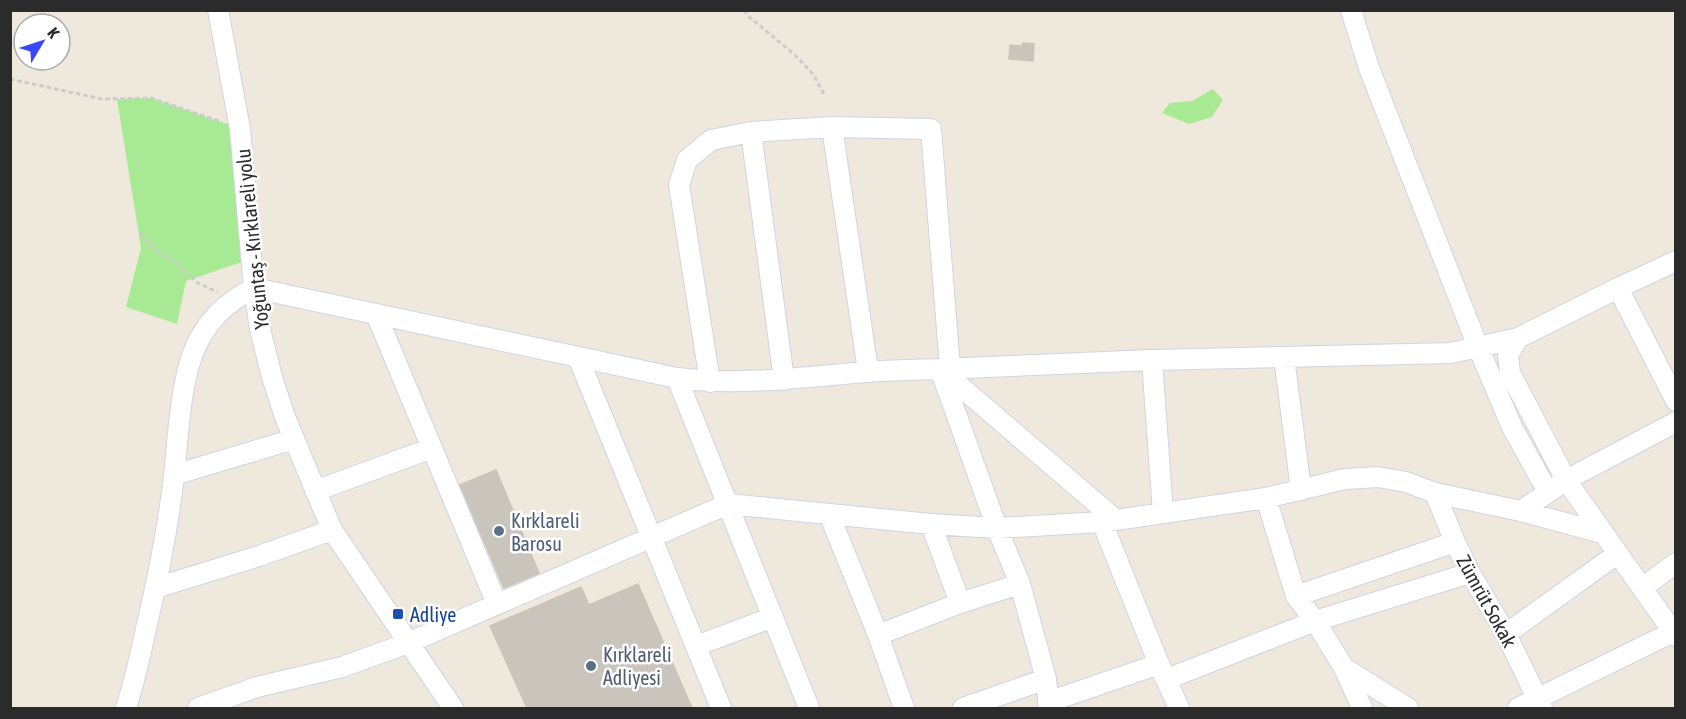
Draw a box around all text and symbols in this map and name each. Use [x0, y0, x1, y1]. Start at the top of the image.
north arrow [12, 12, 72, 72]
text: K [44, 24, 63, 41]
street label: Yoğuntaş - Kırklareli yolu [231, 148, 273, 330]
place label: Kırklareli Barosu [511, 509, 580, 555]
marker: Kırklareli Barosu [492, 524, 506, 538]
street label: Zümrüt Sokak [1452, 551, 1522, 651]
place label: Adliye [410, 603, 456, 626]
marker: Adliye [391, 607, 405, 621]
place label: Kırklareli Adliyesi [603, 643, 672, 689]
marker: Kırklareli Adliyesi [584, 659, 598, 673]

